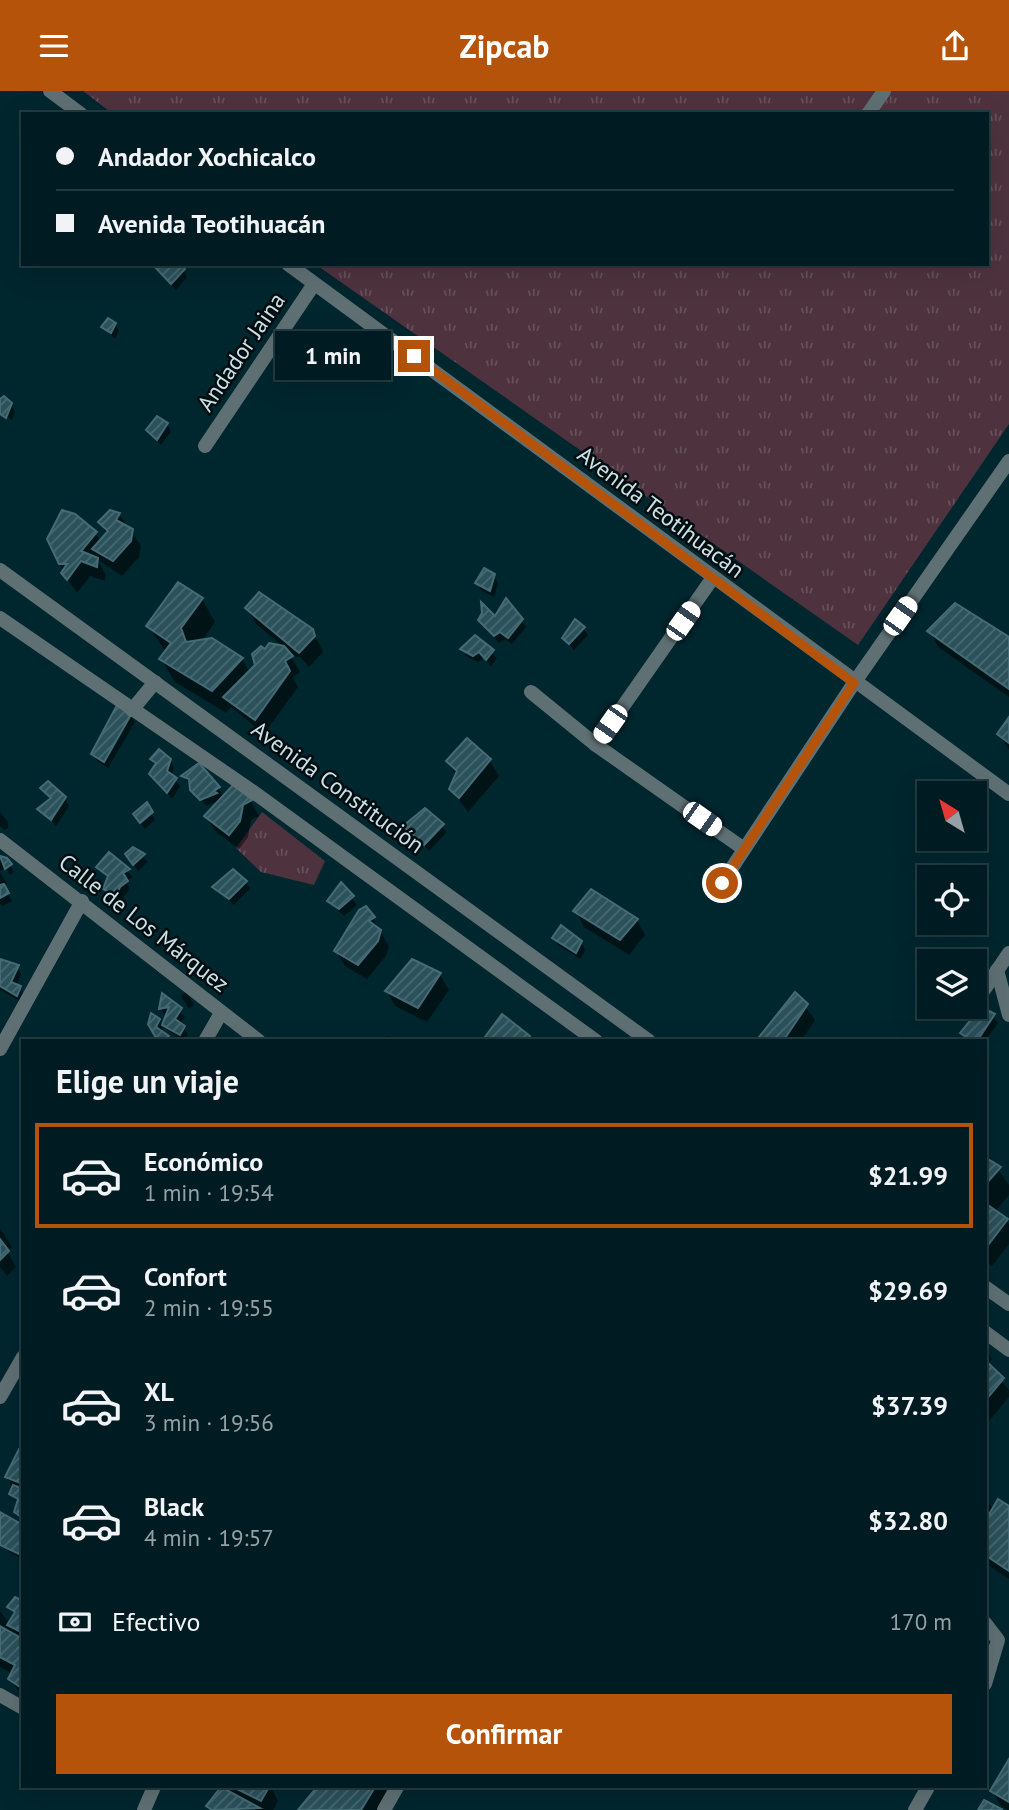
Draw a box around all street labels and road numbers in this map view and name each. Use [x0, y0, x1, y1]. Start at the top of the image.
street label: Andador Jaina [190, 287, 291, 417]
street label: Avenida Teotihuacán [572, 439, 750, 584]
street label: Avenida Constitución [246, 714, 430, 859]
street label: Calle de Los Márquez [53, 847, 235, 998]

